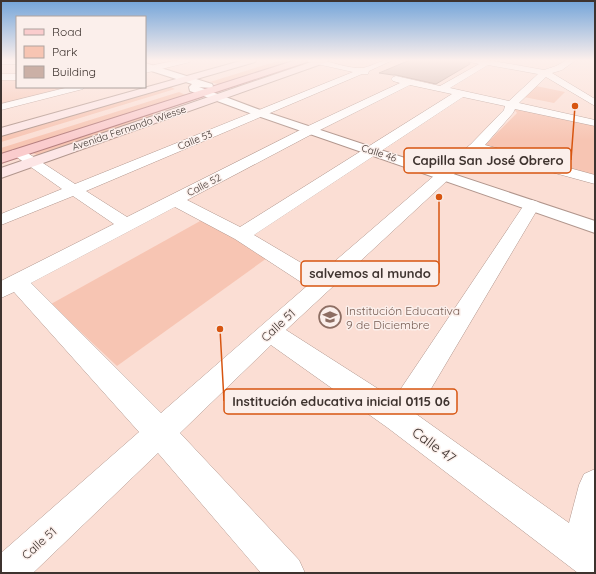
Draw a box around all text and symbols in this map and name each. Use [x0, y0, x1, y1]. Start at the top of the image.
legend [16, 16, 146, 88]
text: Road [52, 24, 82, 39]
text: Park [52, 44, 77, 59]
text: Building [52, 64, 96, 79]
street label: Avenida Fernando Wiesse [70, 102, 188, 154]
street label: Calle 53 [176, 127, 214, 153]
street label: Calle 46 [360, 141, 399, 165]
callout: Capilla San José Obrero [404, 148, 571, 173]
text: Capilla San José Obrero [412, 152, 564, 168]
street label: Calle 52 [185, 171, 224, 199]
callout: salvemos al mundo [301, 261, 439, 286]
text: salvemos al mundo [309, 265, 431, 281]
place label: Institución Educativa 9 de Diciembre [346, 303, 460, 332]
school or university icon: Institución Educativa 9 de Diciembre [317, 304, 343, 330]
street label: Calle 51 [258, 305, 298, 345]
callout: Institución educativa inicial 0115 06 [224, 389, 457, 414]
text: Institución educativa inicial 0115 06 [232, 393, 450, 409]
street label: Calle 47 [409, 423, 459, 467]
street label: Calle 51 [19, 524, 59, 562]

